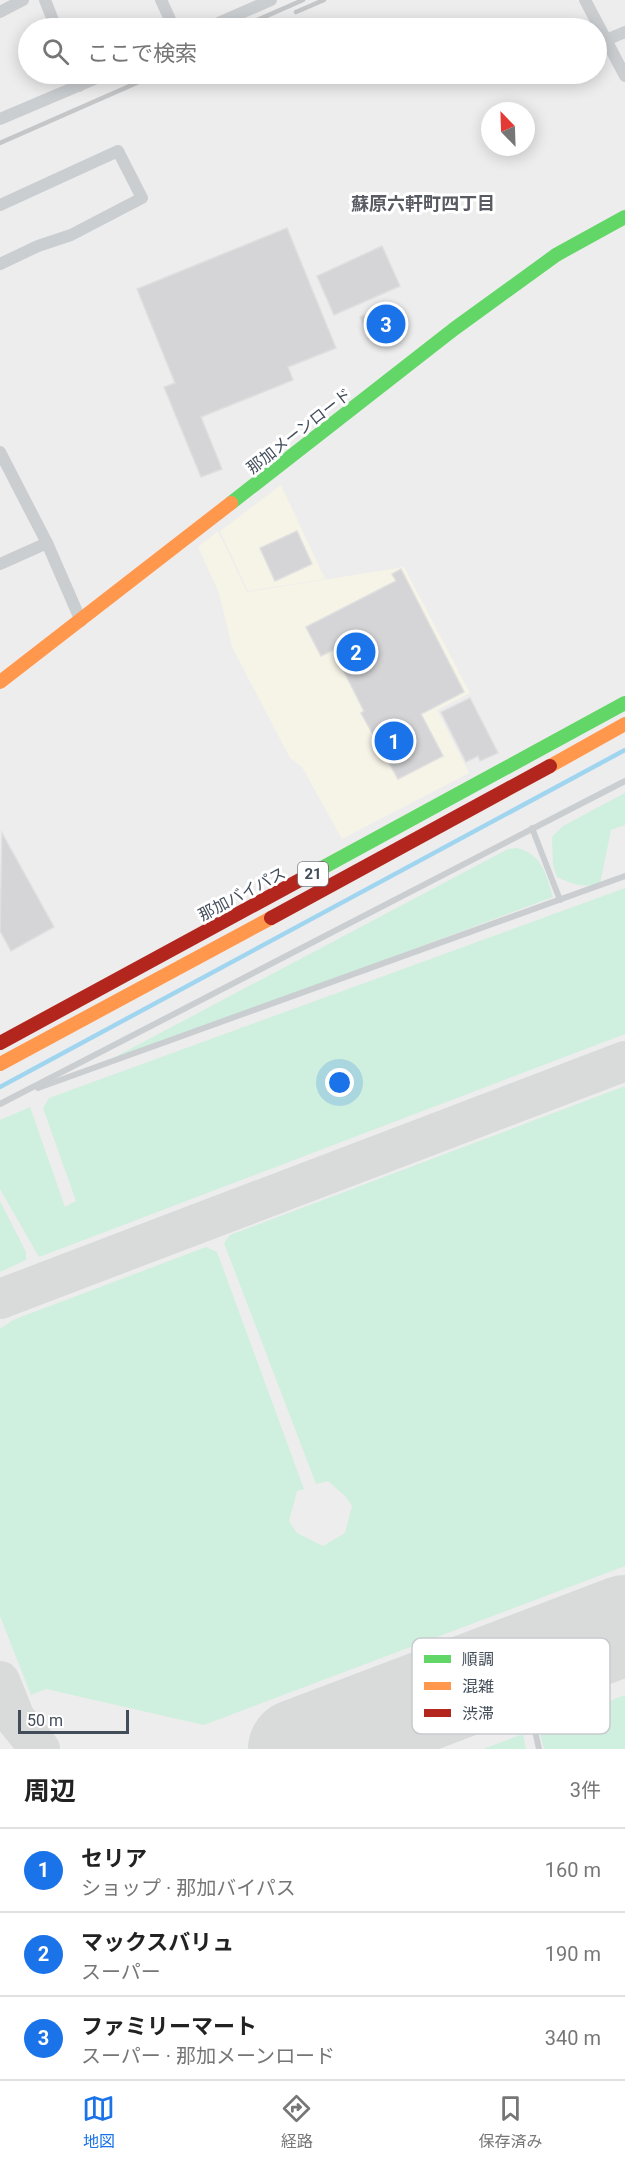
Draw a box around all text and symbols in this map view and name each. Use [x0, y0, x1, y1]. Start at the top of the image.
search box [18, 18, 607, 84]
icon: search [39, 35, 72, 68]
text: ここで検索 [87, 41, 197, 66]
north arrow [481, 102, 535, 156]
district label: 蘇原六軒町四丁目 [351, 193, 495, 214]
pin: 3 [366, 302, 406, 346]
street label: 那加メーンロード [243, 384, 355, 478]
pin: 2 [336, 630, 376, 674]
pin: 1 [374, 718, 414, 764]
road number: 21 [298, 862, 328, 886]
street label: 那加バイパス [195, 863, 289, 925]
your location [325, 1068, 354, 1097]
legend [412, 1638, 610, 1734]
text: 順調 [462, 1650, 494, 1669]
text: 混雑 [462, 1677, 494, 1696]
text: 渋滞 [462, 1704, 494, 1723]
scale bar [18, 1707, 129, 1734]
text: 50 m [27, 1711, 63, 1730]
text: 周辺 [24, 1776, 76, 1806]
text: 3件 [570, 1778, 601, 1802]
text: セリア [81, 1846, 147, 1871]
text: 1 [38, 1858, 49, 1882]
text: 160 m [545, 1858, 601, 1882]
text: ショップ · 那加バイパス [81, 1876, 296, 1900]
text: マックスバリュ [81, 1930, 234, 1955]
text: 2 [38, 1942, 49, 1966]
text: 190 m [545, 1942, 601, 1966]
text: スーパー [81, 1960, 161, 1984]
text: ファミリーマート [81, 2014, 257, 2039]
text: 3 [38, 2026, 49, 2050]
text: 340 m [545, 2026, 601, 2050]
text: スーパー · 那加メーンロード [81, 2044, 335, 2068]
tab: 地図 [82, 2092, 115, 2152]
tab: 経路 [280, 2092, 313, 2152]
tab: 保存済み [478, 2092, 542, 2152]

